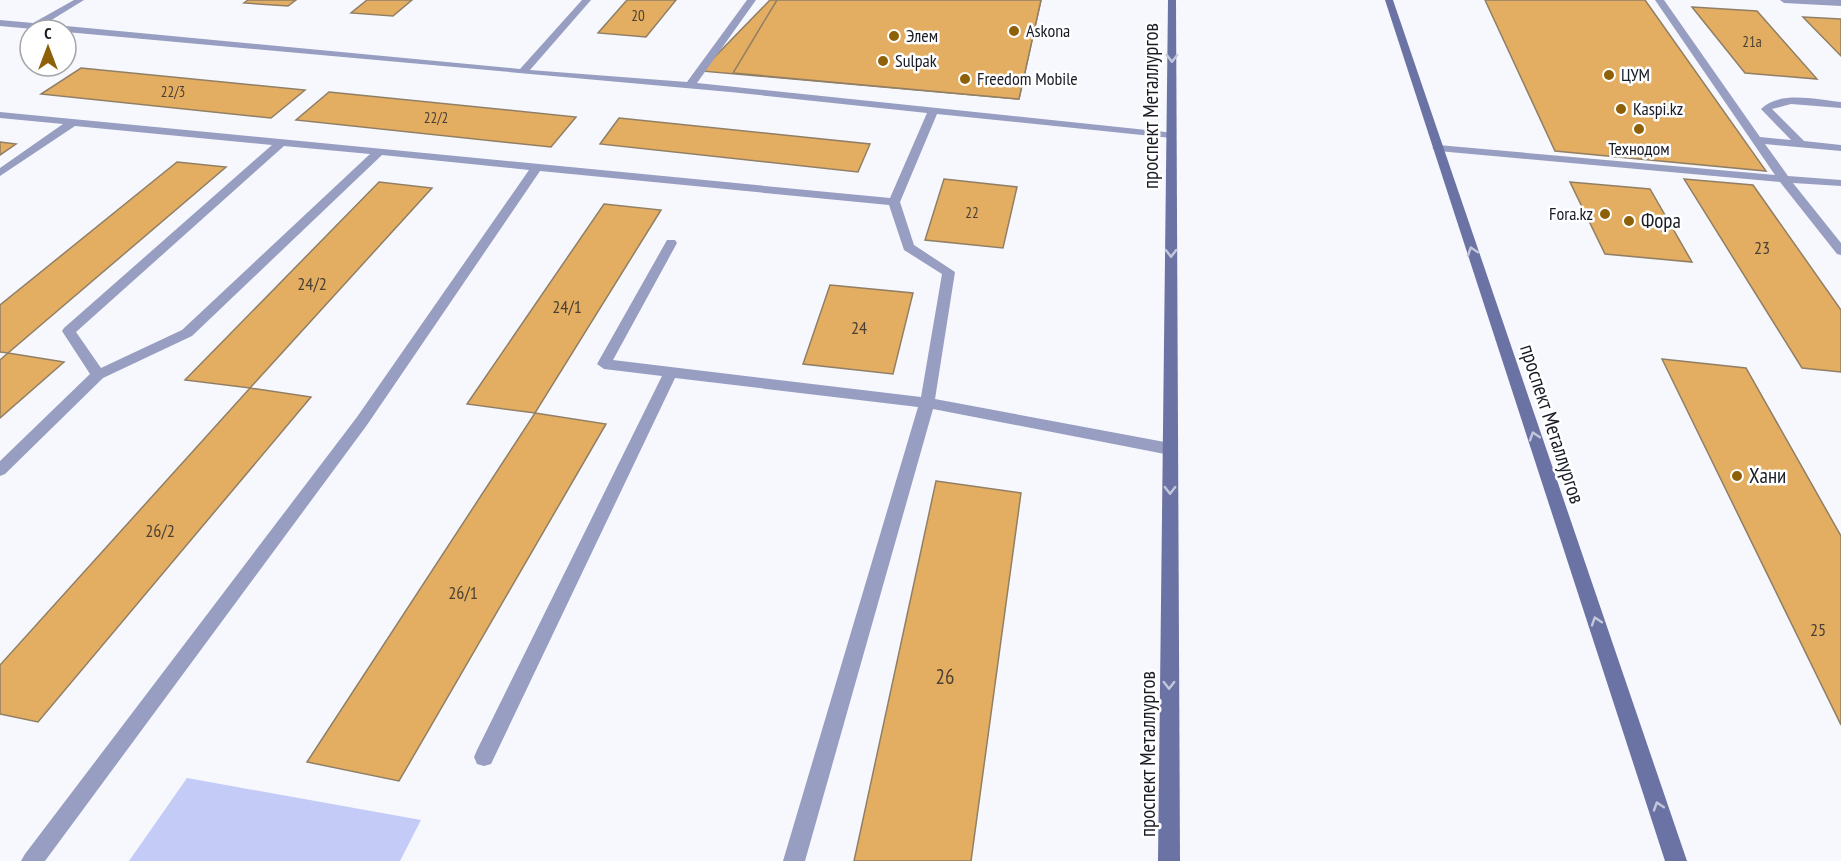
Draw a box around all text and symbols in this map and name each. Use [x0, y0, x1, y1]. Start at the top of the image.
house number: 20 [631, 6, 645, 25]
north arrow [18, 18, 78, 78]
place label: Askona [1026, 19, 1070, 42]
text: С [44, 23, 52, 43]
street label: проспект Металлургов [1137, 23, 1164, 189]
place label: Элем [906, 24, 938, 47]
marker: Askona [1007, 24, 1021, 38]
marker: Элем [887, 29, 901, 43]
house number: 21а [1742, 32, 1762, 51]
place label: Sulpak [895, 49, 937, 72]
marker: Sulpak [876, 54, 890, 68]
one-way arrow [1166, 54, 1178, 63]
place label: ЦУМ [1621, 63, 1650, 86]
place label: Freedom Mobile [977, 67, 1078, 90]
marker: ЦУМ [1602, 68, 1616, 82]
marker: Freedom Mobile [958, 72, 972, 86]
house number: 22/3 [161, 82, 185, 101]
place label: Kaspi.kz [1633, 97, 1683, 120]
marker: Kaspi.kz [1614, 102, 1628, 116]
house number: 22/2 [424, 108, 448, 127]
marker: Технодом [1632, 122, 1646, 136]
place label: Технодом [1608, 137, 1670, 160]
place label: Fora.kz [1549, 202, 1593, 225]
house number: 22 [965, 203, 979, 222]
marker: Fora.kz [1598, 207, 1612, 221]
place label: Фора [1641, 207, 1681, 234]
marker: Фора [1622, 214, 1636, 228]
house number: 23 [1754, 236, 1770, 259]
one-way arrow [1467, 246, 1480, 257]
one-way arrow [1165, 249, 1177, 258]
house number: 24/2 [297, 272, 327, 295]
house number: 24/1 [552, 295, 582, 318]
house number: 24 [851, 316, 867, 339]
street label: проспект Металлургов [1514, 341, 1591, 507]
one-way arrow [1529, 431, 1542, 442]
place label: Хани [1749, 462, 1786, 489]
marker: Хани [1730, 469, 1744, 483]
one-way arrow [1164, 486, 1176, 495]
house number: 26/2 [145, 519, 175, 542]
house number: 26/1 [448, 581, 478, 604]
one-way arrow [1591, 616, 1603, 626]
house number: 25 [1810, 618, 1826, 641]
house number: 26 [936, 663, 954, 690]
street label: проспект Металлургов [1134, 671, 1161, 837]
one-way arrow [1163, 681, 1176, 690]
one-way arrow [1652, 801, 1665, 811]

